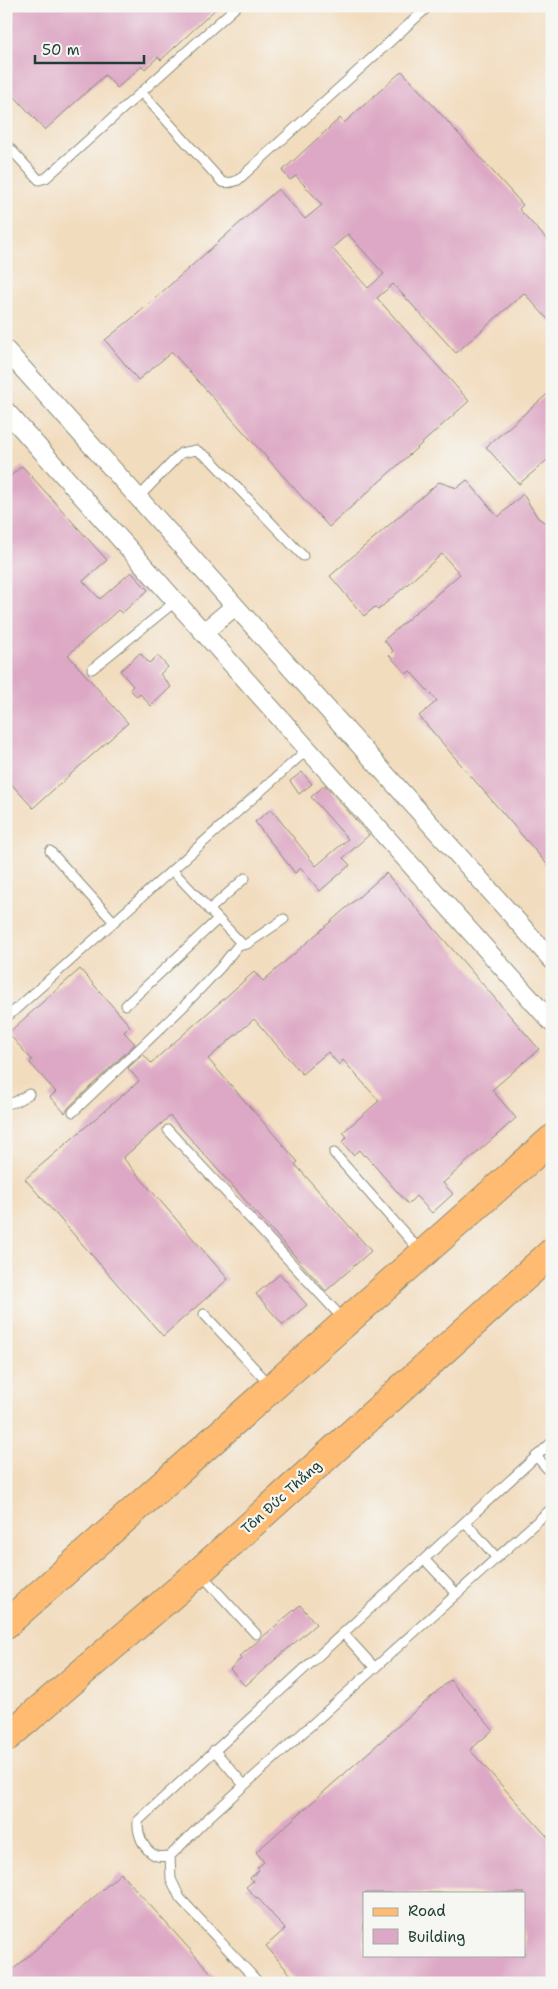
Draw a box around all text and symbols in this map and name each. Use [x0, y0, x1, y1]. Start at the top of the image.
scale bar [35, 32, 144, 64]
text: 50 m [42, 40, 80, 60]
street label: Tôn Đức Thắng [237, 1456, 325, 1538]
legend [363, 1892, 526, 1956]
text: Road [408, 1901, 446, 1921]
text: Building [408, 1927, 465, 1947]

